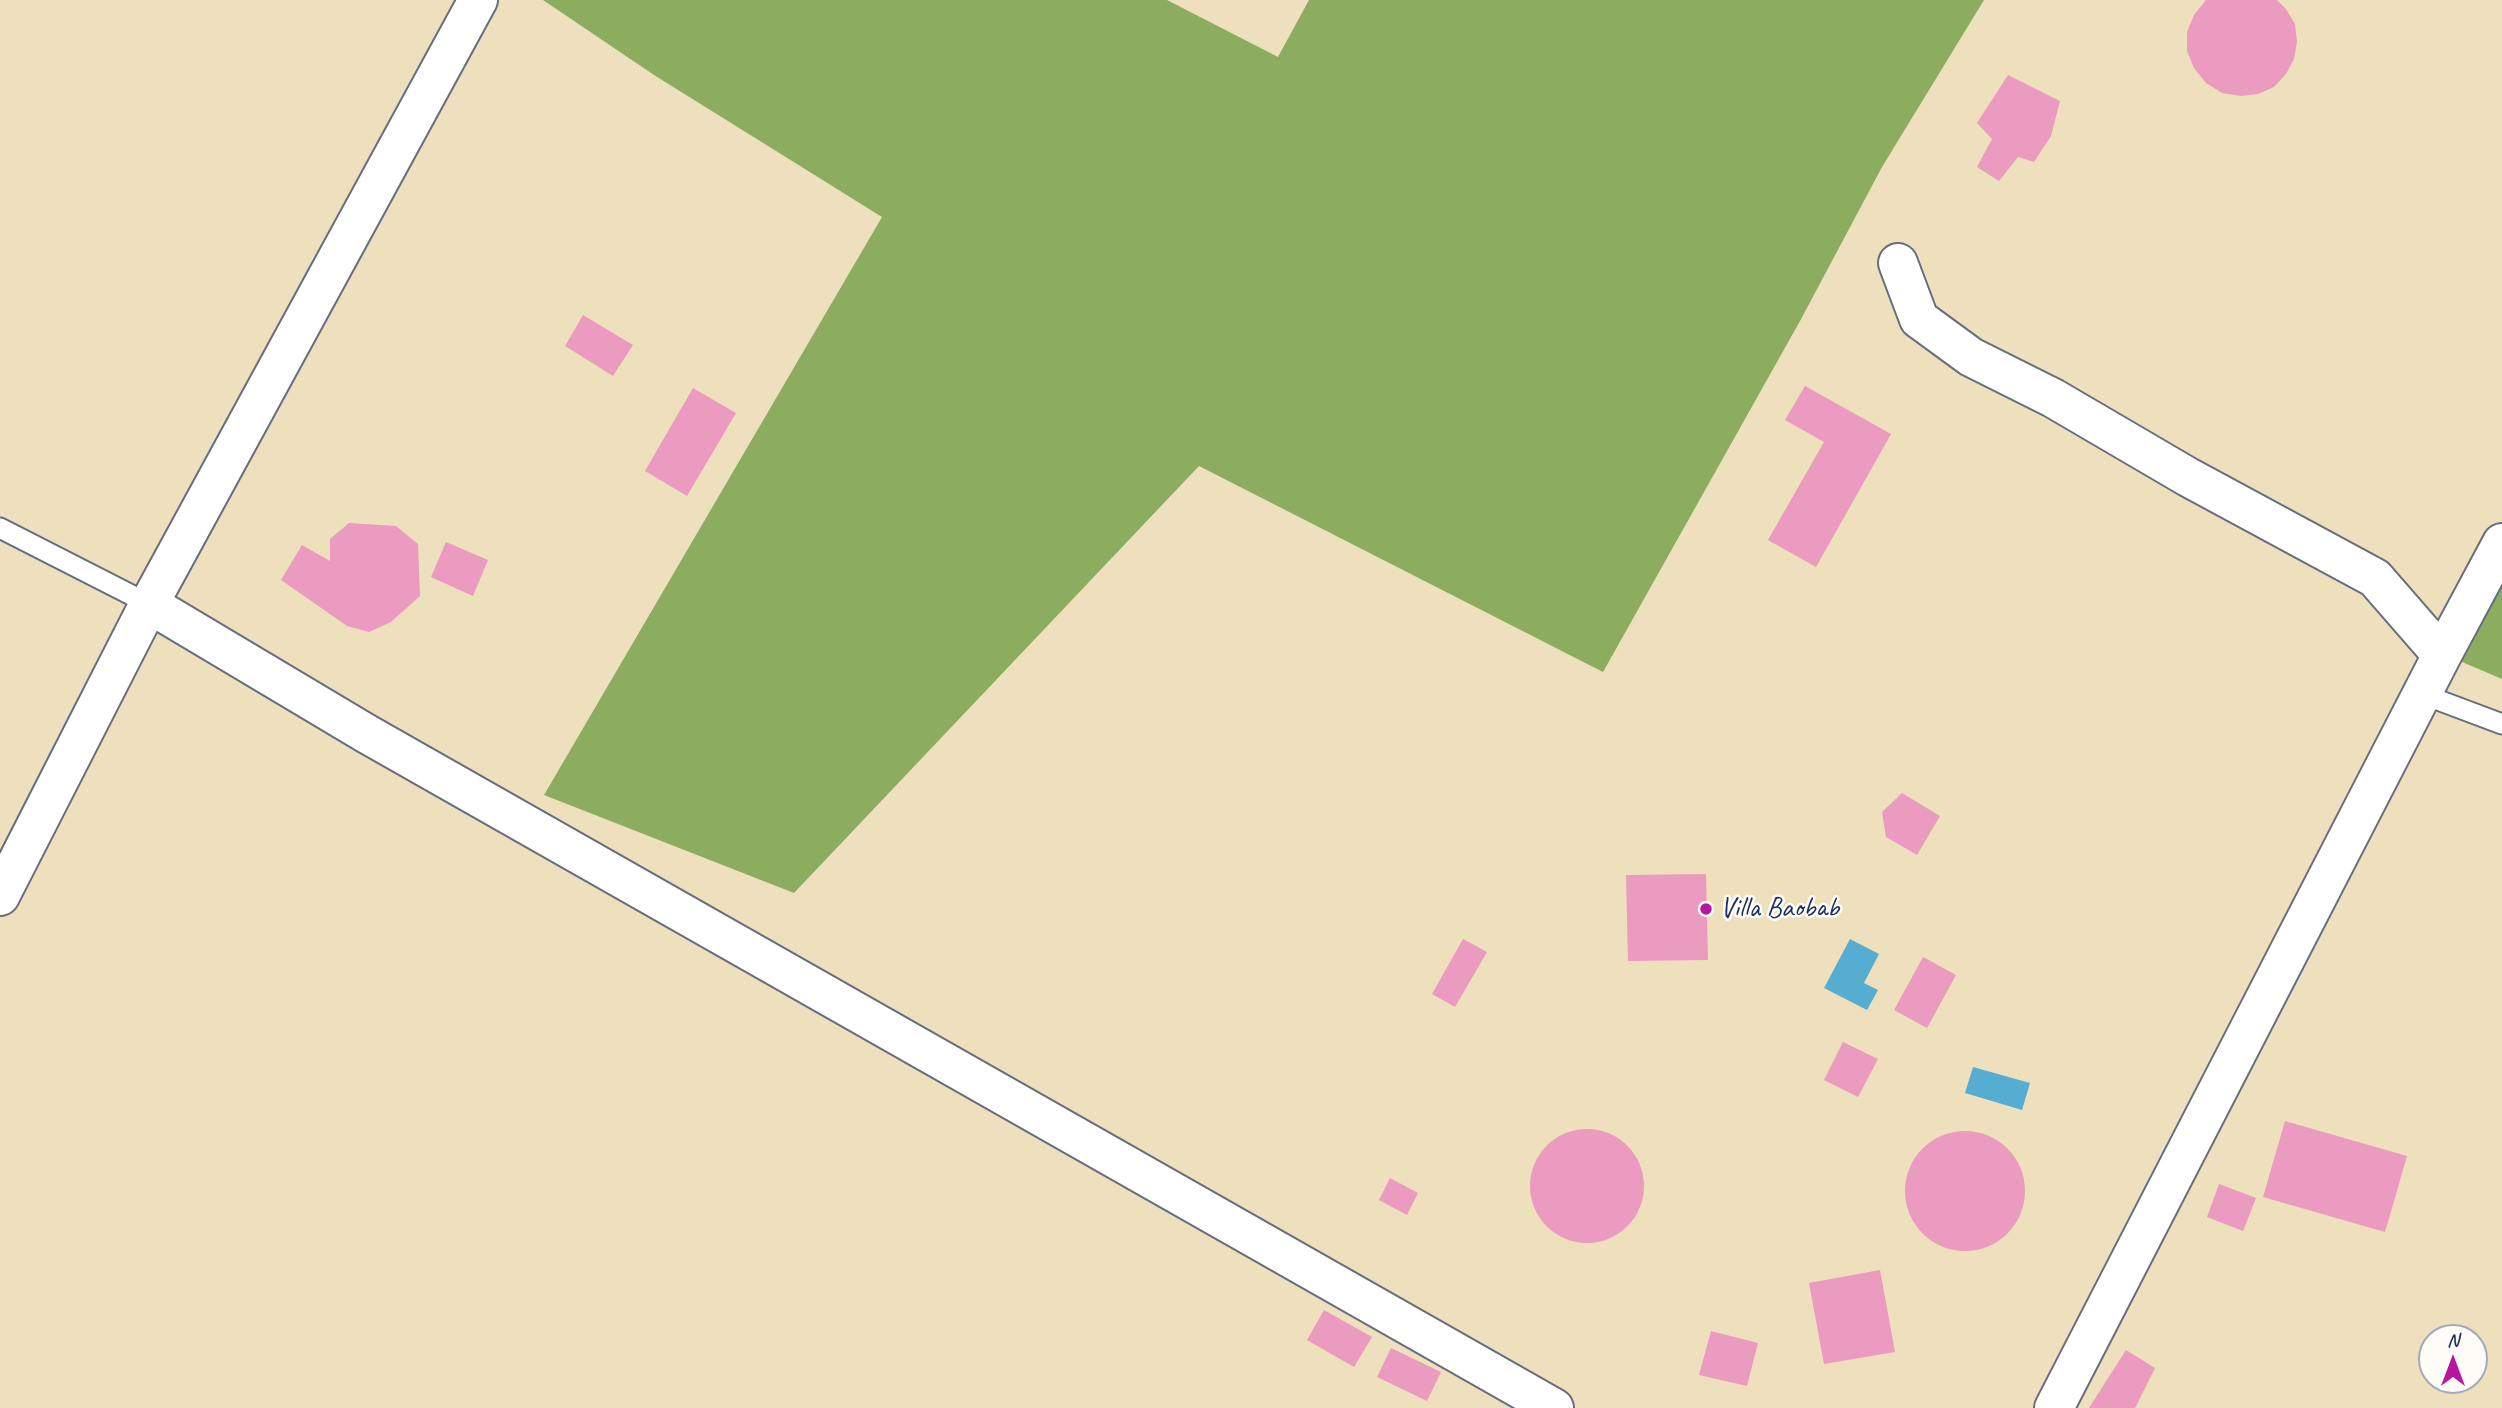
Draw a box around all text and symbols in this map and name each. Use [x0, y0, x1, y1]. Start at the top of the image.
place label: Villa Baobab [1720, 892, 1839, 926]
marker: Villa Baobab [1698, 901, 1714, 917]
north arrow [2418, 1324, 2488, 1394]
text: N [2447, 1328, 2459, 1352]

